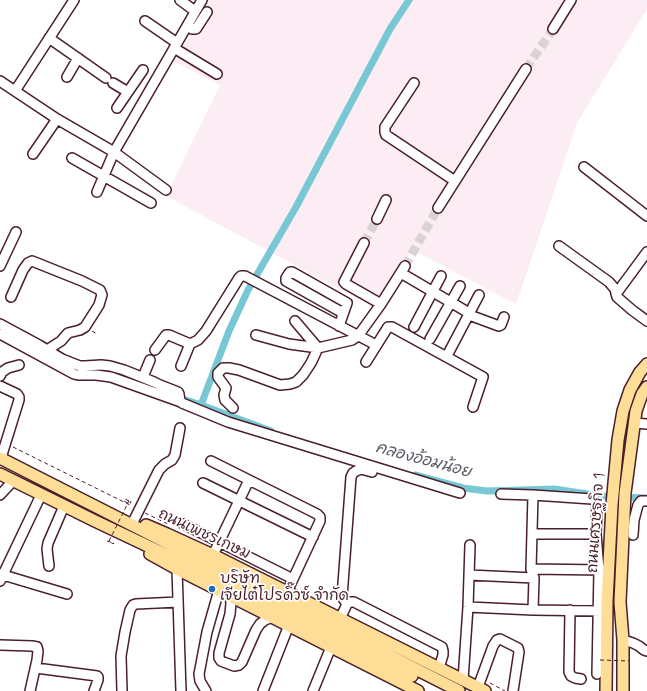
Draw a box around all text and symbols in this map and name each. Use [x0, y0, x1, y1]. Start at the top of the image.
water label: คลองอ้อมน้อย [373, 439, 473, 483]
street label: ถนนเศรษฐกิจ 1 [585, 472, 609, 574]
street label: ถนนเพชรเกษม [155, 506, 253, 564]
place label: บริษัท เจียไต๋โปรดิ๊วซ์ จำกัด [220, 571, 349, 606]
marker: บริษัท เจียไต๋โปรดิ๊วซ์ จำกัด [207, 584, 217, 594]

